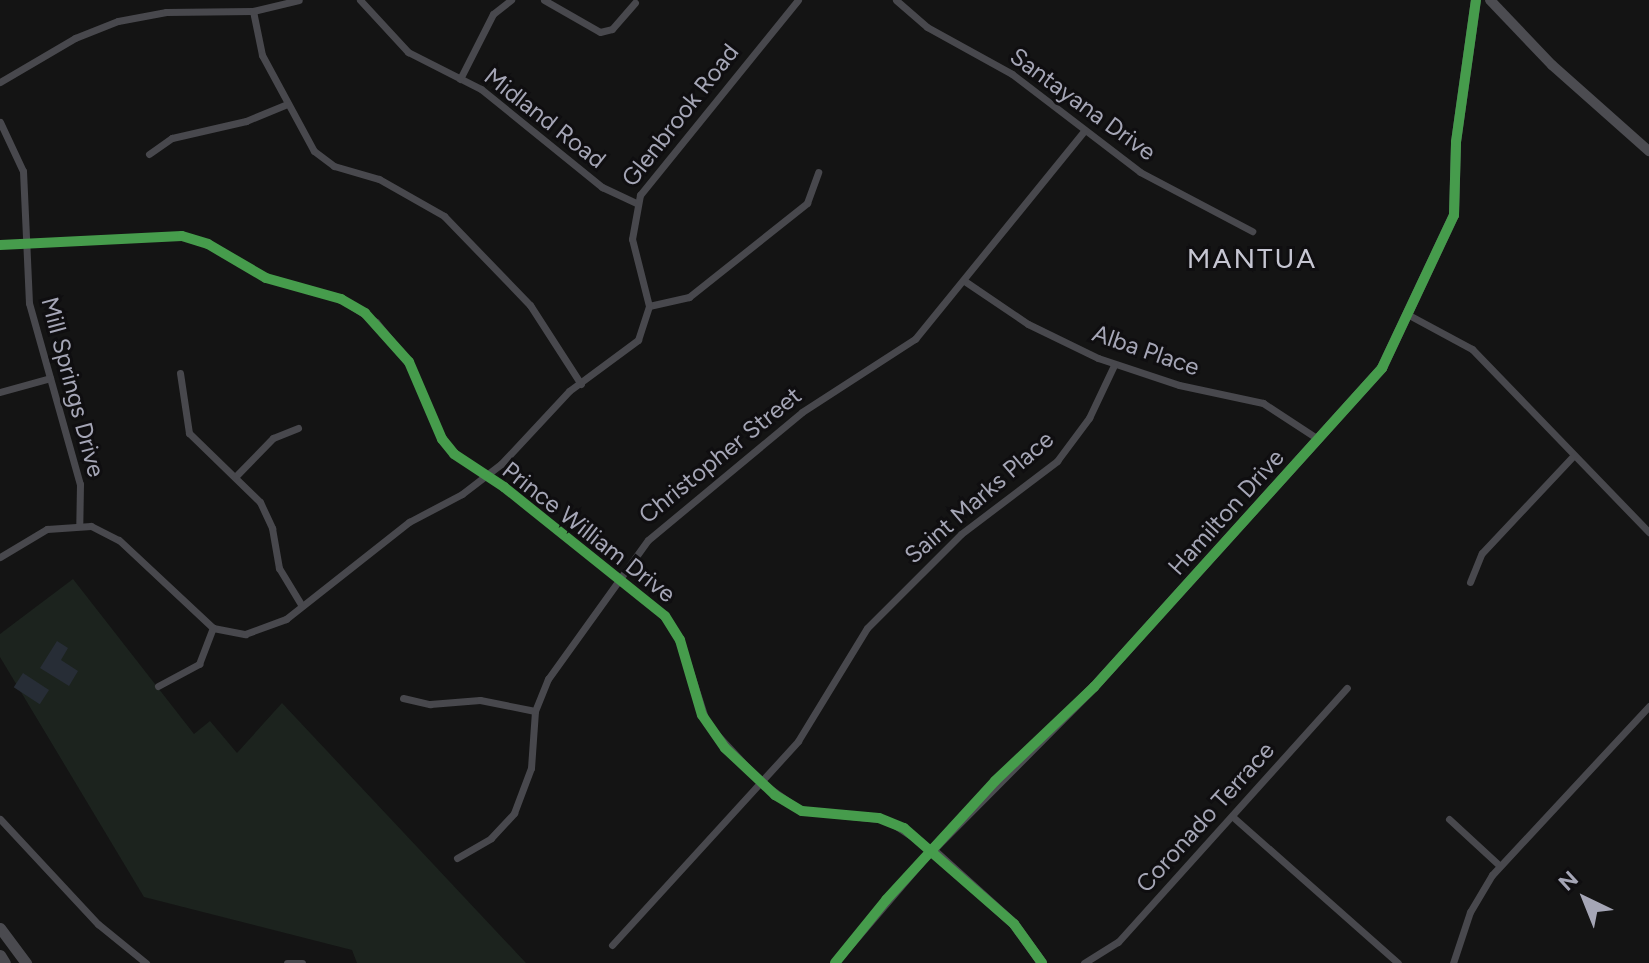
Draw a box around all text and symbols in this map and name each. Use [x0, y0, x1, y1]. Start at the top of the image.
street label: Glenbrook Road [615, 38, 745, 192]
street label: Santayana Drive [1005, 41, 1161, 167]
street label: Midland Road [479, 62, 611, 174]
district label: MANTUA [1187, 241, 1317, 275]
street label: Mill Springs Drive [35, 294, 111, 480]
street label: Alba Place [1089, 318, 1203, 382]
street label: Christopher Street [633, 381, 807, 529]
street label: Saint Marks Place [899, 425, 1059, 569]
street label: Hamilton Drive [1162, 443, 1290, 581]
street label: Prince William Drive [497, 455, 681, 609]
street label: Coronado Terrace [1130, 736, 1280, 898]
north arrow [1545, 859, 1625, 939]
text: N [1553, 865, 1584, 897]

